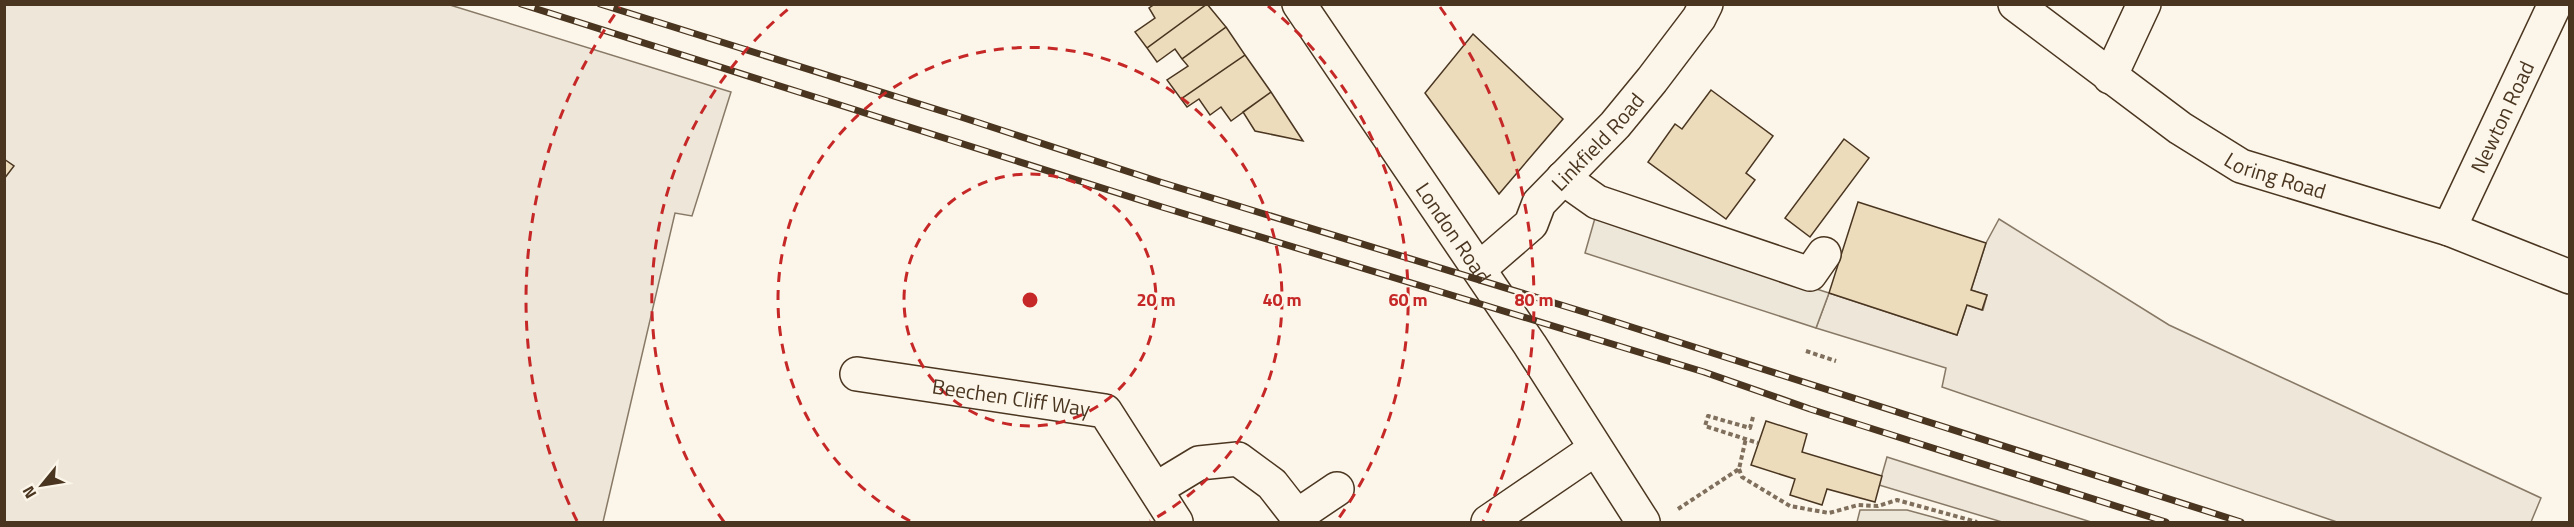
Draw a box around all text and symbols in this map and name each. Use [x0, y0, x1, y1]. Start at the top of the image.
street label: Newton Road [2462, 56, 2542, 178]
street label: Linkfield Road [1543, 85, 1651, 198]
street label: Loring Road [2218, 144, 2330, 207]
street label: London Road [1408, 176, 1500, 289]
text: 20 m [1136, 286, 1176, 313]
text: 40 m [1262, 286, 1302, 313]
text: 60 m [1388, 286, 1428, 313]
text: 80 m [1514, 286, 1554, 313]
centre of rings [1020, 290, 1040, 310]
street label: Beechen Cliff Way [930, 369, 1092, 425]
north arrow [12, 455, 72, 515]
text: N [16, 482, 42, 503]

